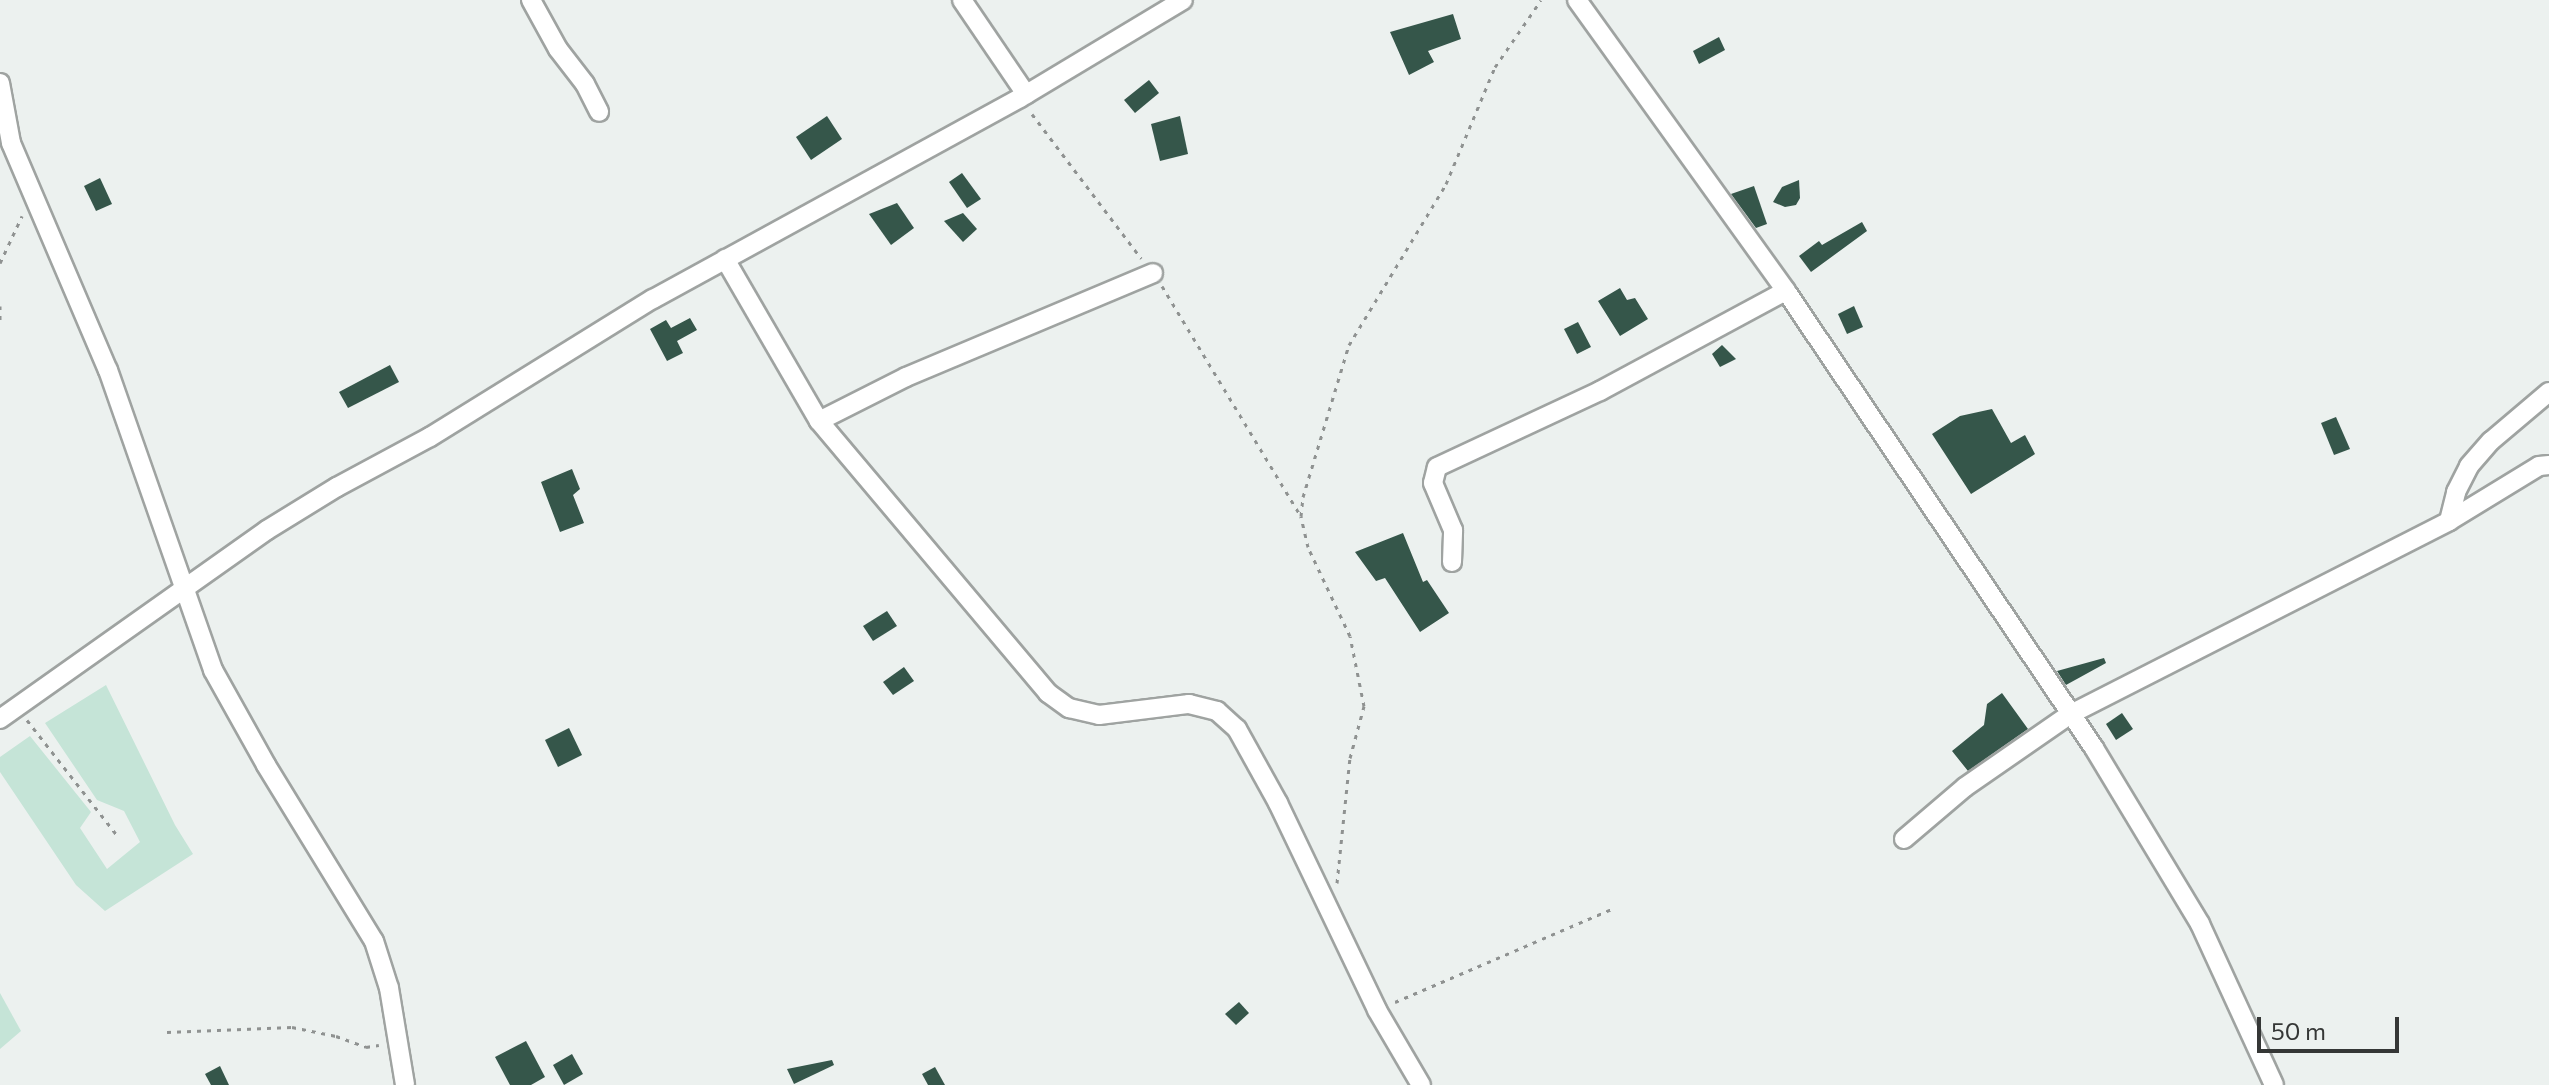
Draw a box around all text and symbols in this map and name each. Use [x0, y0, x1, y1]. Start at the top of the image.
scale bar [2261, 1001, 2403, 1051]
text: 50 m [2271, 1016, 2326, 1045]

